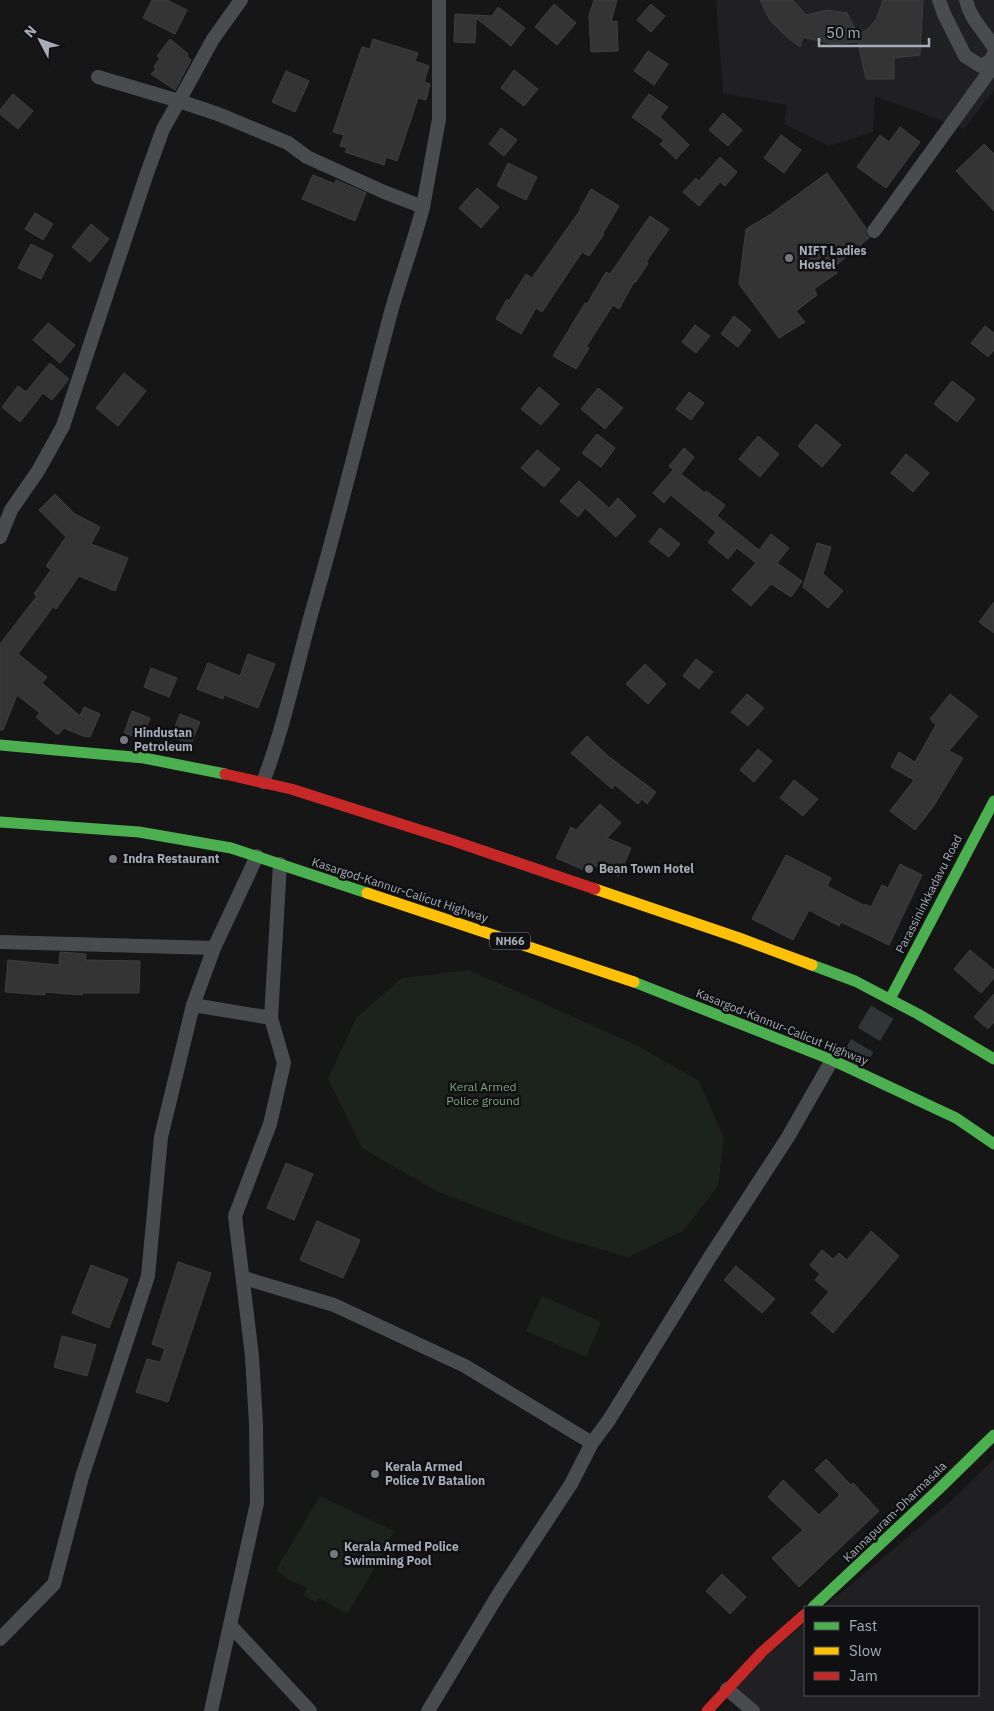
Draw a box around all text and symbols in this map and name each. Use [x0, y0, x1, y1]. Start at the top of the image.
north arrow [15, 15, 65, 65]
scale bar [819, 15, 929, 47]
text: N [20, 22, 40, 41]
text: 50 m [826, 23, 861, 42]
place label: NIFT Ladies Hostel [799, 243, 867, 272]
marker: NIFT Ladies Hostel [783, 252, 795, 264]
place label: Hindustan Petroleum [134, 725, 193, 754]
marker: Hindustan Petroleum [118, 734, 130, 746]
street label: Parassininkkadavu Road [892, 832, 965, 956]
place label: Indra Restaurant [123, 851, 220, 866]
marker: Indra Restaurant [107, 853, 119, 865]
street label: Kasargod-Kannur-Calicut Highway [310, 854, 490, 925]
place label: Bean Town Hotel [599, 861, 694, 876]
marker: Bean Town Hotel [583, 863, 595, 875]
road number: NH66 [490, 932, 530, 949]
street label: Kasargod-Kannur-Calicut Highway [694, 985, 870, 1068]
park label: Keral Armed Police ground [446, 1079, 520, 1108]
street label: Kannapuram-Dharmasala [840, 1458, 950, 1565]
place label: Kerala Armed Police IV Batalion [385, 1459, 485, 1488]
marker: Kerala Armed Police IV Batalion [369, 1468, 381, 1480]
place label: Kerala Armed Police Swimming Pool [344, 1539, 459, 1568]
marker: Kerala Armed Police Swimming Pool [328, 1548, 340, 1560]
legend [804, 1606, 979, 1696]
text: Fast [849, 1616, 877, 1635]
text: Slow [849, 1641, 882, 1660]
text: Jam [849, 1666, 878, 1685]

